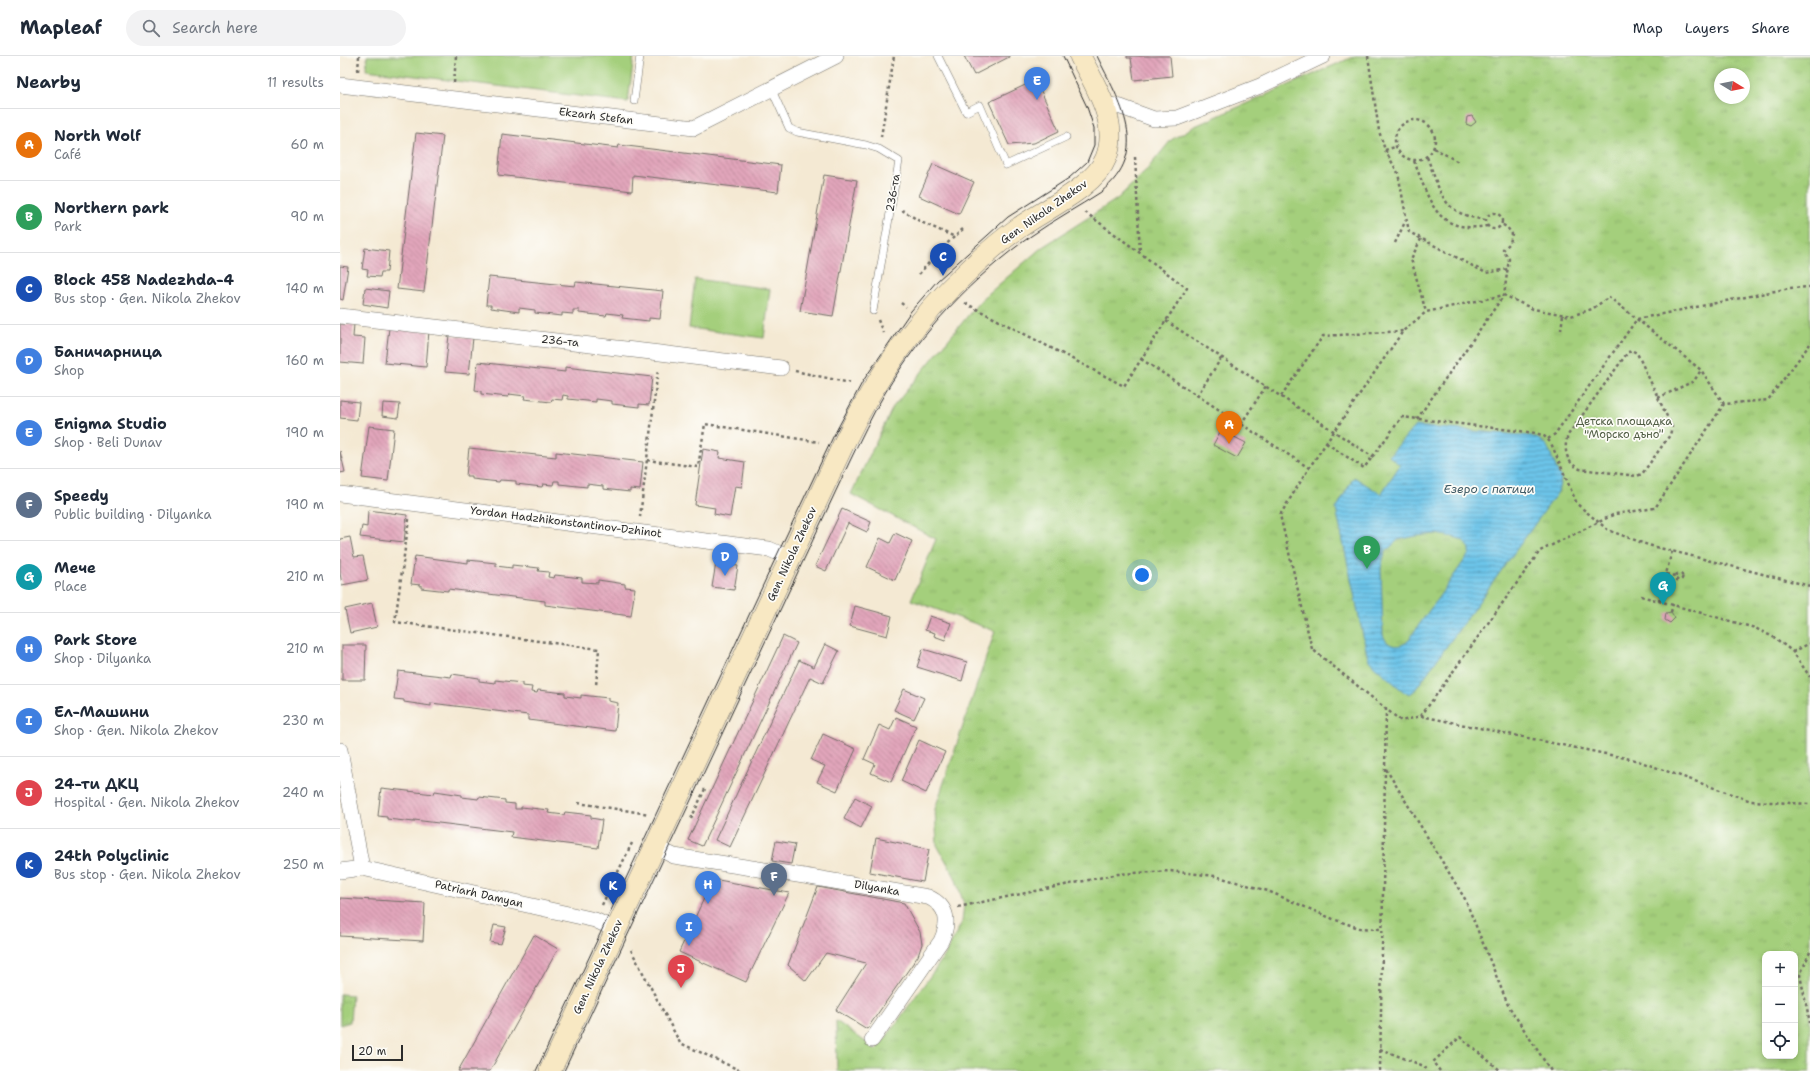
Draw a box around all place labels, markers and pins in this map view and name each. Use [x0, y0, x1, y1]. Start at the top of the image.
pin: E [1024, 67, 1050, 100]
pin: C [930, 243, 956, 276]
pin: A [1216, 411, 1242, 444]
pin: B [1354, 536, 1380, 569]
pin: D [712, 543, 738, 576]
pin: G [1650, 572, 1676, 605]
pin: F [761, 863, 787, 896]
pin: H [695, 871, 721, 904]
pin: K [600, 872, 626, 905]
pin: I [676, 913, 702, 946]
pin: J [668, 955, 694, 988]

